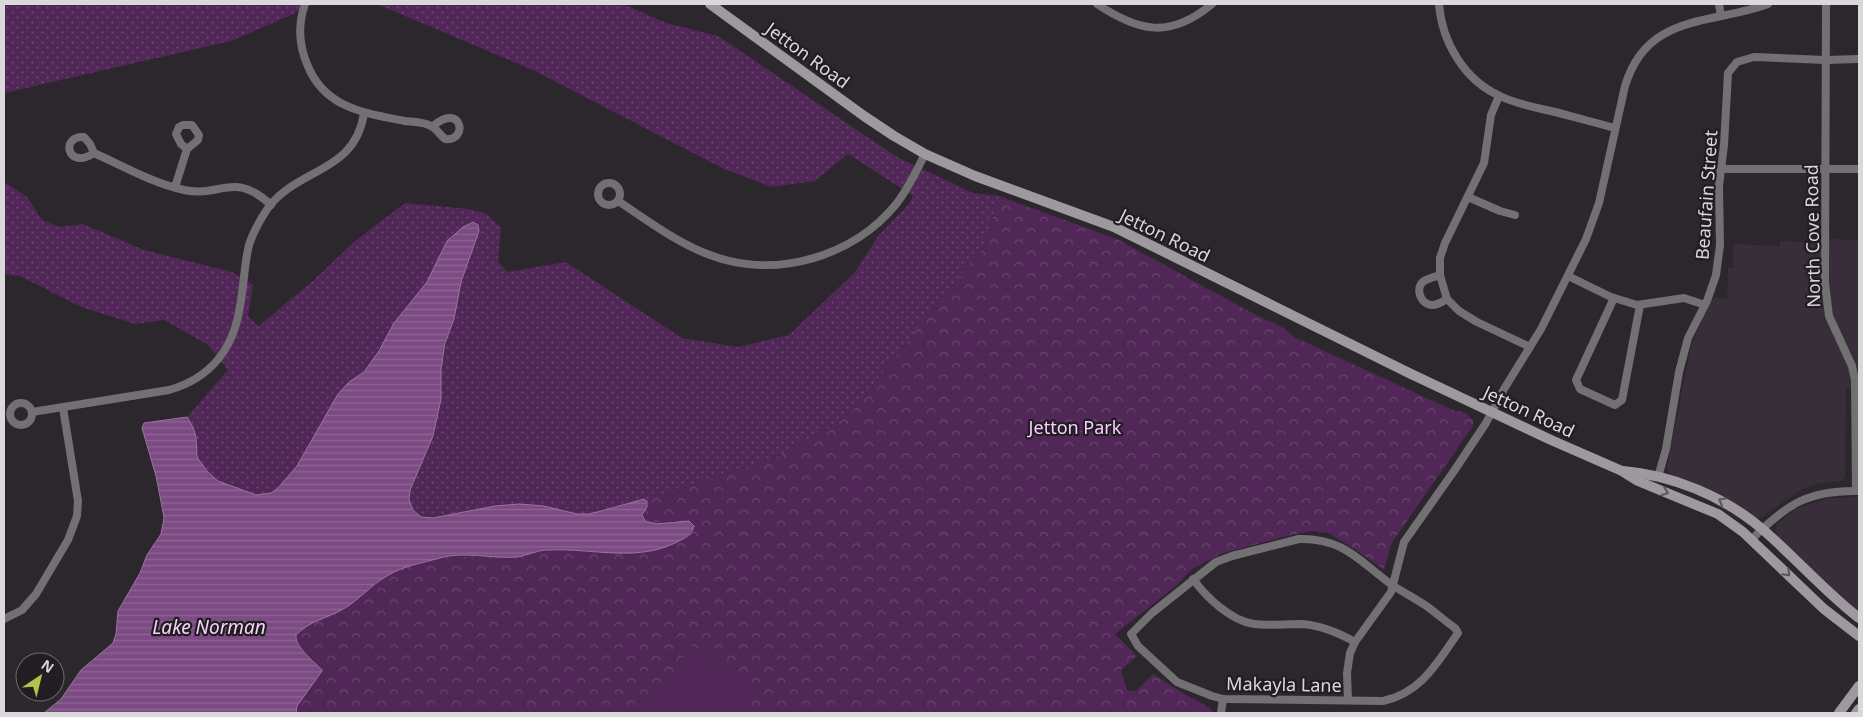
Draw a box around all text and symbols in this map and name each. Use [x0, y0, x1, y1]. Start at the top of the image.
street label: Jetton Road [760, 15, 855, 94]
street label: Beaufain Street [1689, 129, 1723, 261]
street label: North Cove Road [1799, 164, 1825, 308]
street label: Jetton Road [1114, 202, 1214, 267]
street label: Jetton Road [1478, 379, 1578, 443]
park label: Jetton Park [1027, 415, 1122, 439]
one-way arrow [1661, 486, 1669, 496]
one-way arrow [1719, 497, 1728, 507]
one-way arrow [1781, 567, 1790, 576]
water label: Lake Norman [152, 614, 266, 640]
north arrow [15, 652, 65, 702]
text: N [38, 655, 58, 677]
street label: Makayla Lane [1226, 671, 1342, 697]

